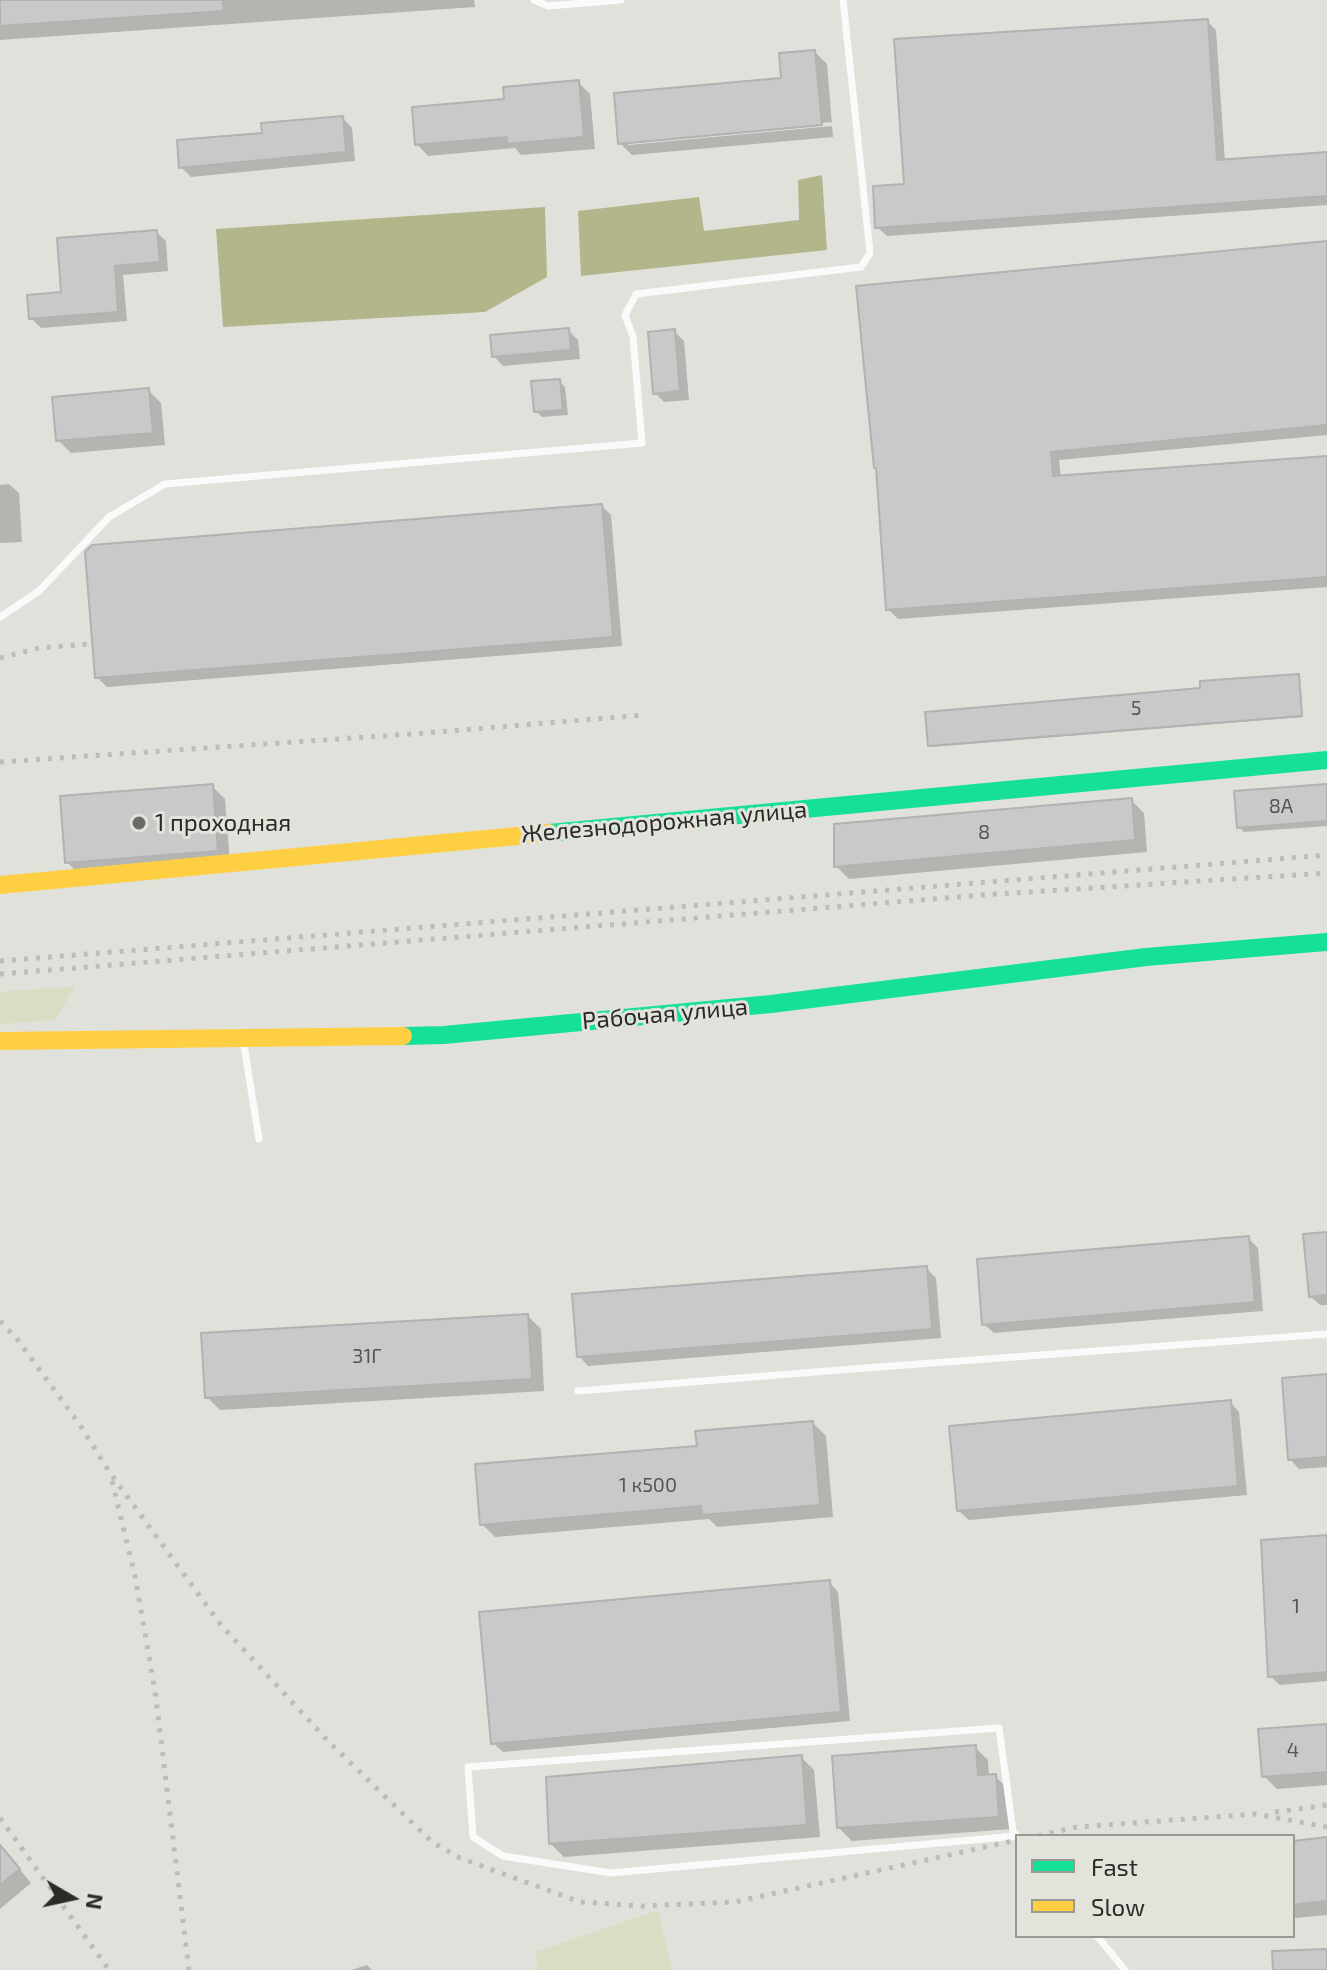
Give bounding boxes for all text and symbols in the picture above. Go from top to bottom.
house number: 5 [1131,696,1141,720]
house number: 8А [1269,794,1293,818]
street label: Железнодорожная улица [520,795,808,849]
place label: 1 проходная [155,809,291,837]
marker: 1 проходная [130,814,148,832]
house number: 8 [978,820,990,844]
street label: Рабочая улица [581,992,749,1036]
house number: 31Г [352,1344,382,1368]
house number: 1 к500 [619,1473,677,1497]
house number: 1 [1292,1594,1300,1618]
house number: 4 [1287,1738,1299,1762]
legend [1015,1834,1295,1938]
text: Fast [1091,1852,1138,1881]
north arrow [32,1858,112,1938]
text: N [82,1892,110,1912]
text: Slow [1091,1892,1145,1921]

